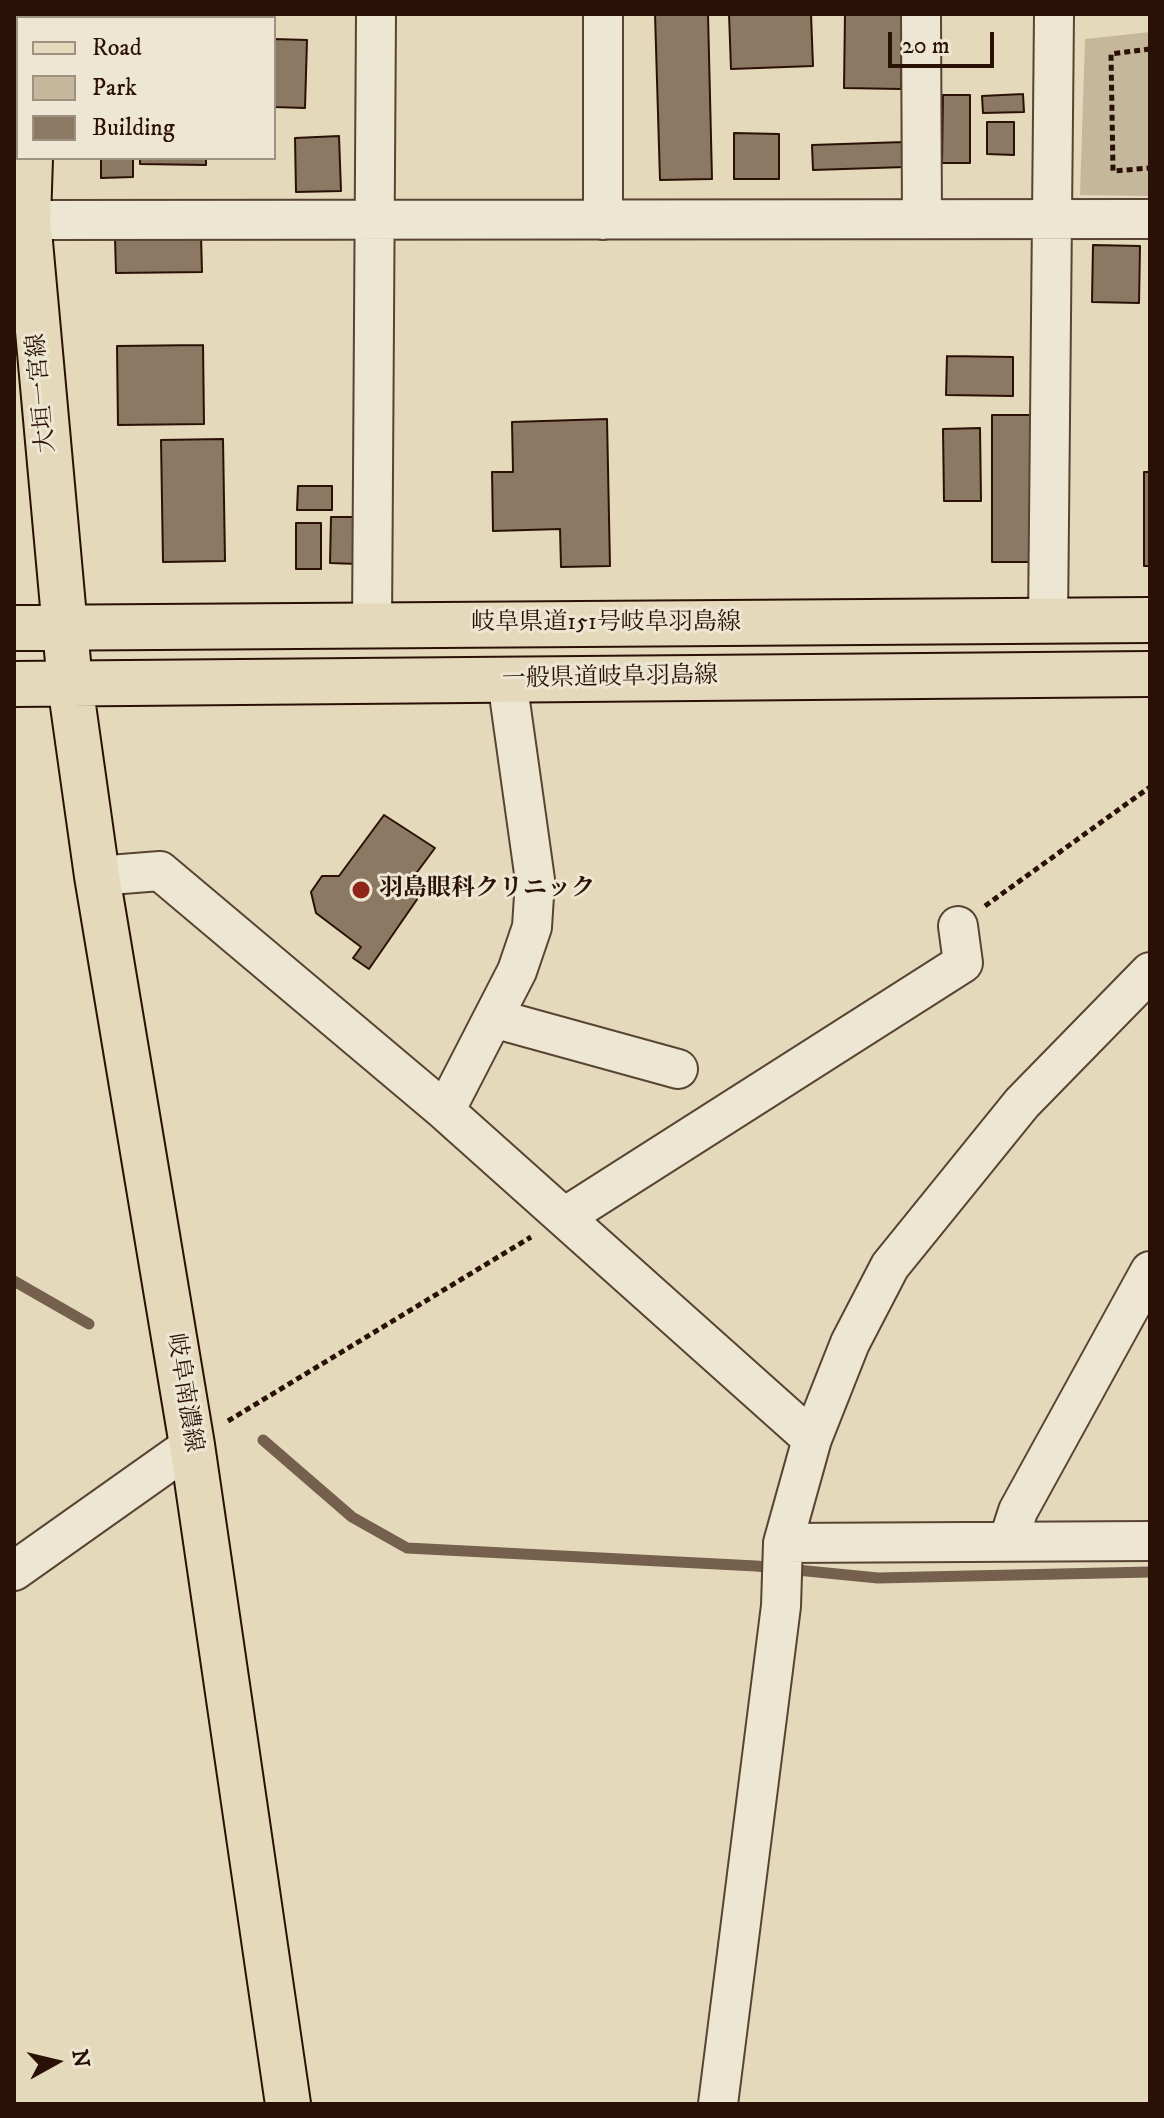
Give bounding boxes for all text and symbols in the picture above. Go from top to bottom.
legend [16,16,276,160]
scale bar [892,16,998,66]
text: 20 m [902,31,950,61]
text: Road [92,33,142,63]
text: Park [92,73,137,103]
text: Building [92,113,175,143]
street label: 大垣一宮線 [23,332,63,454]
street label: 岐阜県道151号岐阜羽島線 [471,610,741,638]
street label: 一般県道岐阜羽島線 [502,663,718,695]
place label: 羽島眼科クリニック [379,876,595,904]
marker: 羽島眼科クリニック [350,879,372,901]
street label: 岐阜南濃線 [159,1331,207,1455]
north arrow [16,2022,96,2102]
text: N [66,2048,95,2069]

